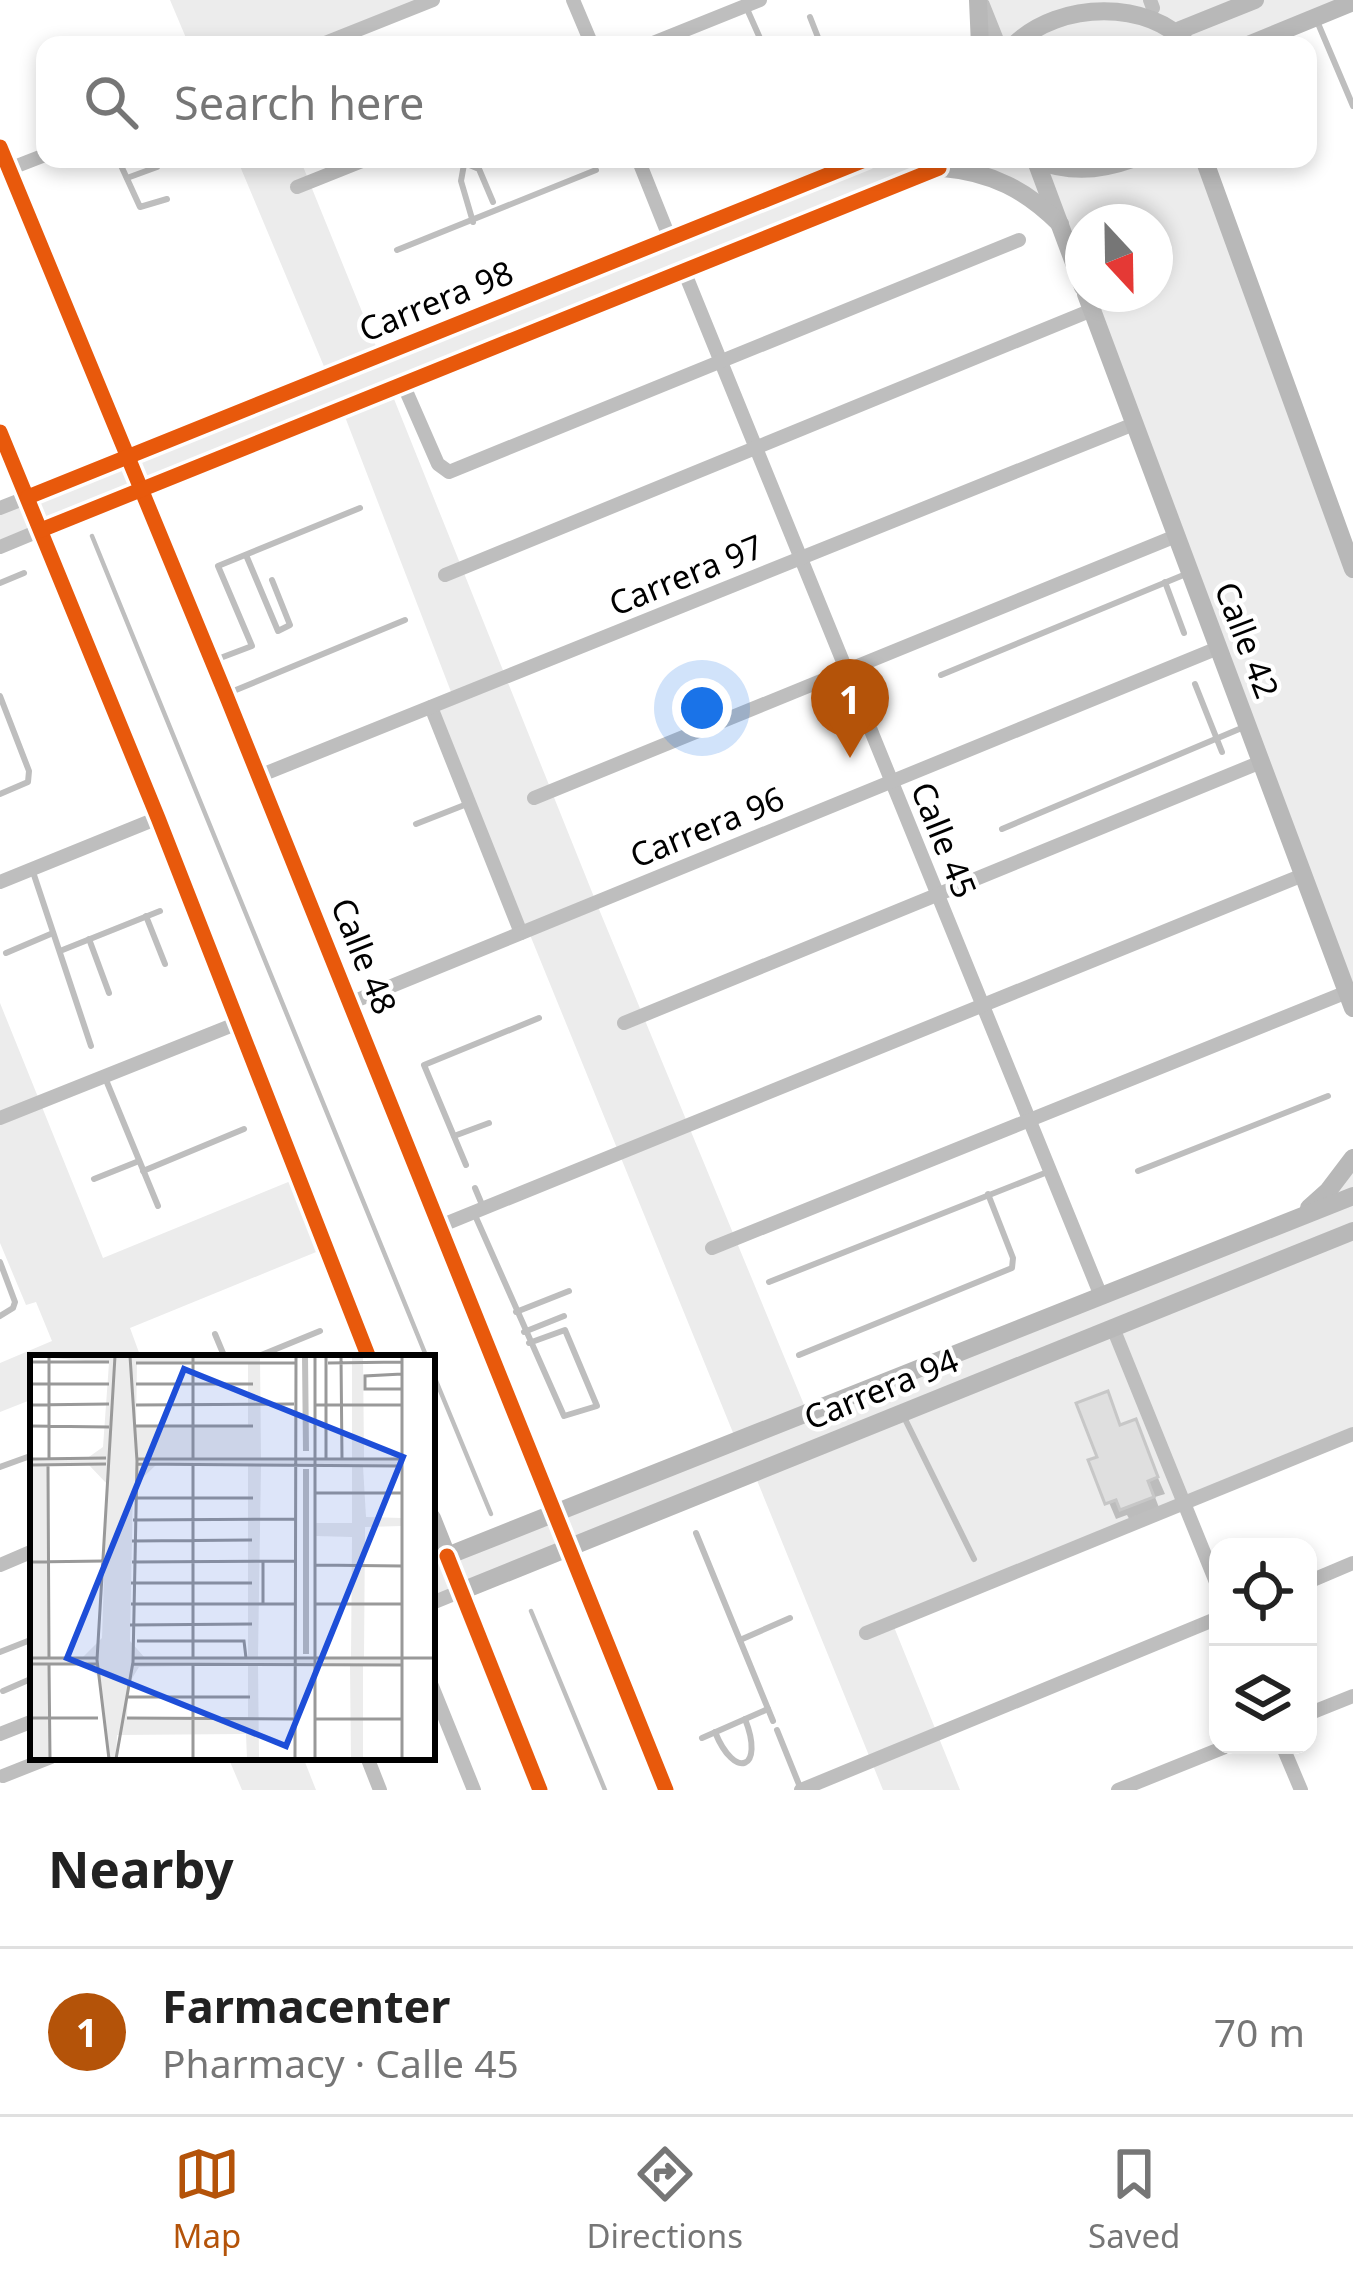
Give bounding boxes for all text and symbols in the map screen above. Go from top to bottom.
search box [36,36,1317,168]
icon: search [78,69,144,135]
text: Search here [174,72,424,133]
north arrow [1065,204,1173,312]
street label: Carrera 98 [352,249,520,352]
street label: Carrera 97 [602,523,770,626]
street label: Calle 42 [1205,575,1290,705]
pin: 1 [811,659,889,758]
your location [672,678,732,738]
street label: Carrera 96 [623,775,791,878]
street label: Calle 45 [901,775,988,904]
street label: Calle 48 [321,891,408,1020]
street label: Carrera 94 [797,1337,965,1440]
inset map [30,1355,435,1760]
map controls [1209,1538,1317,1754]
button: locate [1209,1538,1317,1646]
button: layers [1209,1646,1317,1754]
text: Nearby [48,1833,234,1903]
text: Farmacenter [162,1975,450,2036]
text: 1 [76,2005,98,2058]
text: 70 m [1214,2005,1305,2058]
text: Pharmacy · Calle 45 [162,2036,519,2089]
tab: Map [173,2141,241,2258]
tab: Directions [586,2141,743,2258]
tab: Saved [1088,2141,1180,2258]

